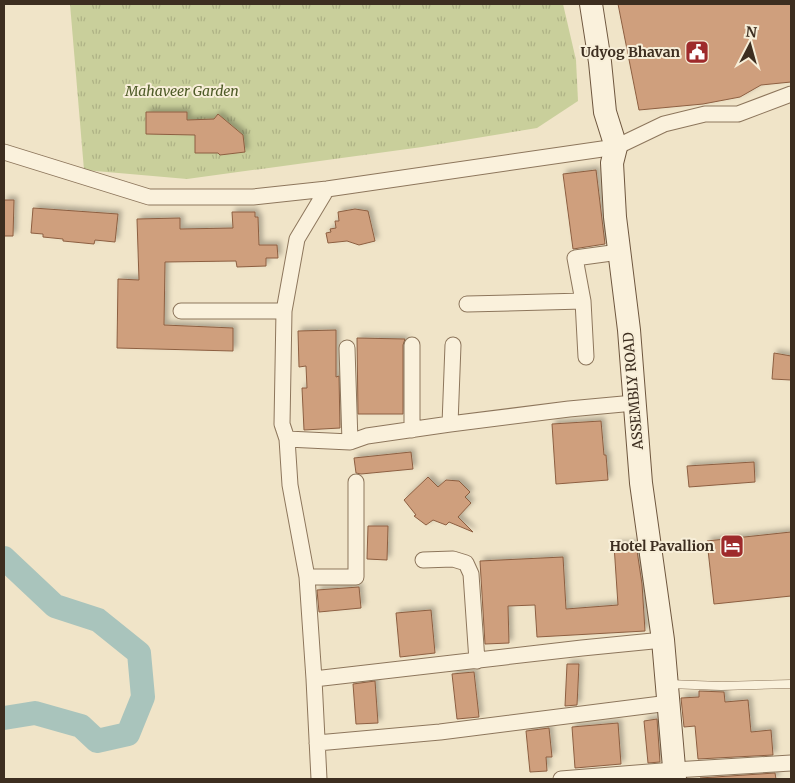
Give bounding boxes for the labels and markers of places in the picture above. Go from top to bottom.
public building icon: Udyog Bhavan [684,39,710,65]
place label: Udyog Bhavan [581,43,680,61]
hotel icon: Hotel Pavallion [719,533,745,559]
place label: Hotel Pavallion [609,537,714,555]

